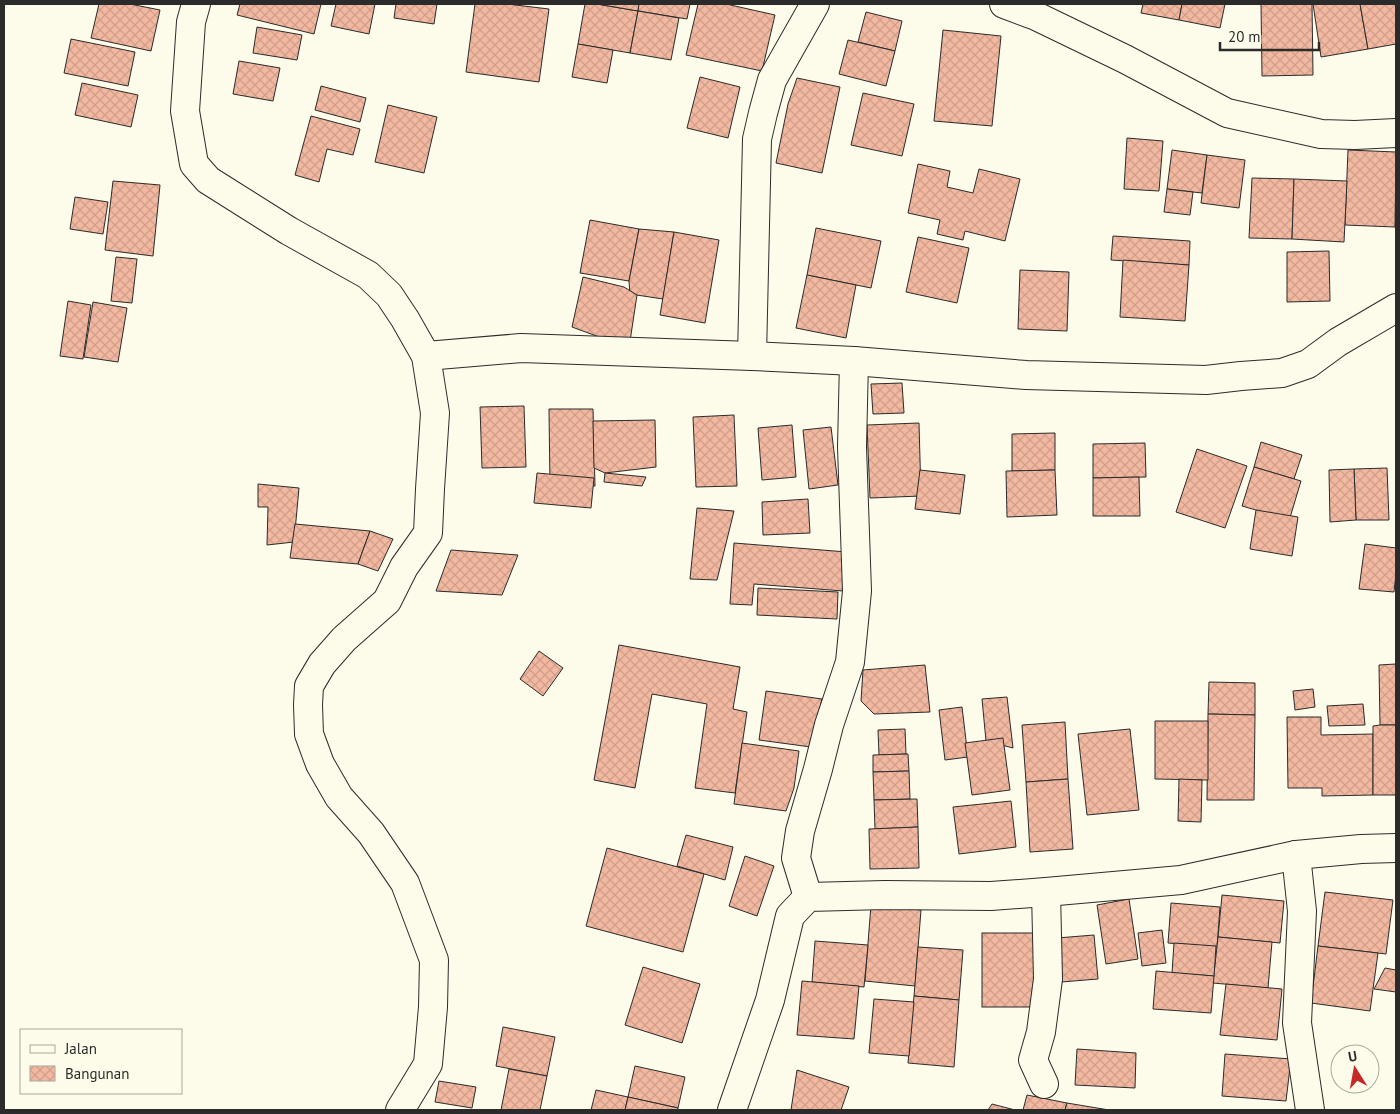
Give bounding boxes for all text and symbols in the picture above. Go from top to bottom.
scale bar [1220,20,1319,52]
text: 20 m [1228,27,1261,46]
legend [20,1029,182,1094]
text: Jalan [64,1039,97,1058]
north arrow [1330,1044,1380,1094]
text: U [1346,1047,1359,1066]
text: Bangunan [65,1064,129,1083]

